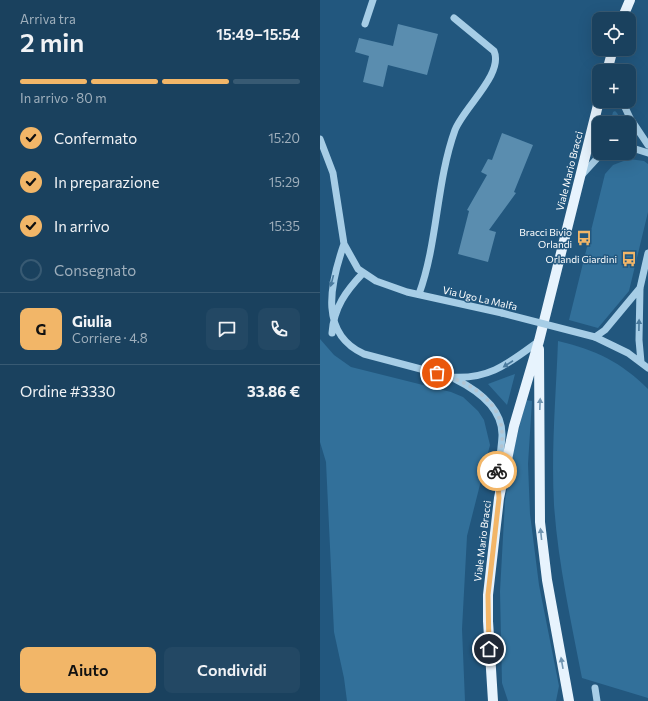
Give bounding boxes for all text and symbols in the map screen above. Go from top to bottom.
text: Arriva tra [20,11,76,27]
map controls [592,12,636,160]
button: locate [592,12,636,56]
text: 15:49–15:54 [216,25,300,43]
text: 2 min [20,26,84,57]
button: + [592,64,636,108]
text: In arrivo · 80 m [20,90,107,106]
button: − [592,116,636,160]
icon: check [20,127,42,149]
text: Confermato [54,129,137,147]
text: 15:20 [268,130,300,146]
street label: Viale Mario Bracci [553,130,585,212]
icon: check [20,171,42,193]
text: In preparazione [54,173,159,191]
text: 15:29 [269,174,300,190]
icon: check [20,215,42,237]
text: In arrivo [54,217,110,235]
text: 15:35 [269,218,300,234]
place label: Bracci Bivio Orlandi [519,226,572,250]
bus stop icon: Bracci Bivio Orlandi [575,229,593,247]
bus stop icon: Orlandi Giardini [620,250,638,268]
place label: Orlandi Giardini [545,253,617,265]
text: Consegnato [54,261,136,279]
one-way arrow [329,275,335,287]
street label: Via Ugo La Malfa [441,284,519,312]
button: chat [206,308,248,350]
button: phone [258,308,300,350]
text: Giulia [72,312,112,330]
one-way arrow [636,318,642,331]
text: G [36,320,46,338]
text: Corriere · 4.8 [72,330,148,346]
pin [420,356,454,390]
one-way arrow [502,360,513,367]
icon: bag [426,362,448,384]
text: Ordine #3330 [20,382,116,400]
text: 33.86 € [247,382,300,400]
one-way arrow [536,398,543,410]
courier [477,451,517,491]
icon: bike [486,460,508,482]
street label: Viale Mario Bracci [471,500,493,582]
one-way arrow [538,528,545,540]
pin [472,632,506,666]
icon: home [478,638,500,660]
button: Aiuto [20,647,156,693]
button: Condividi [164,647,300,693]
one-way arrow [559,657,565,669]

